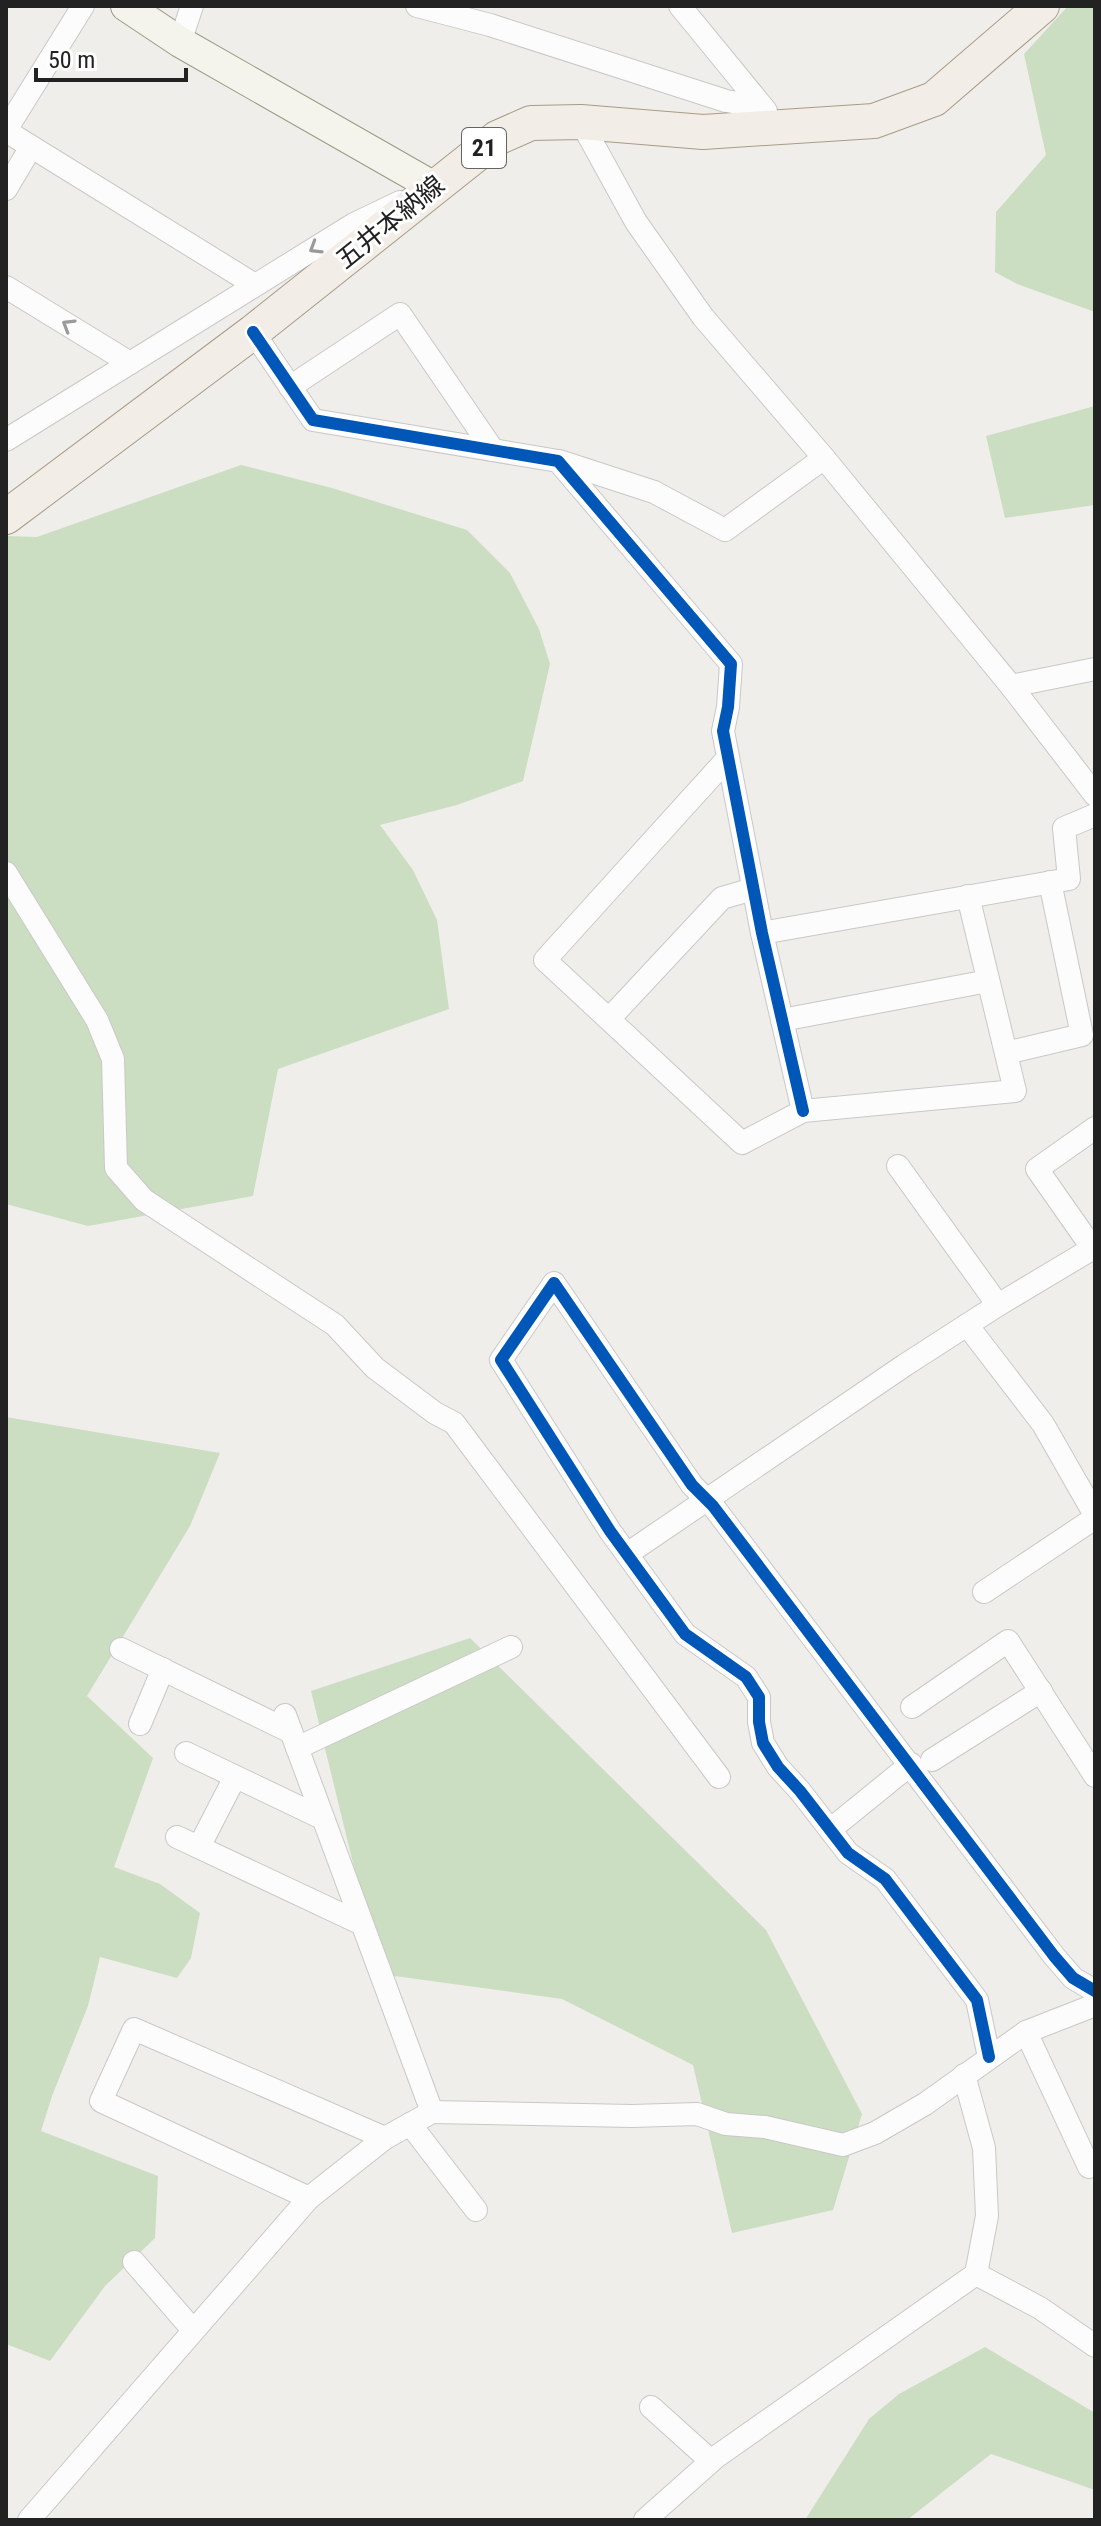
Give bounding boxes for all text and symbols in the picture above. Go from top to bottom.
scale bar [36,32,186,82]
text: 50 m [48,46,95,74]
road number: 21 [462,128,506,168]
street label: 五井本納線 [330,169,450,275]
one-way arrow [309,238,324,254]
one-way arrow [62,319,77,334]

